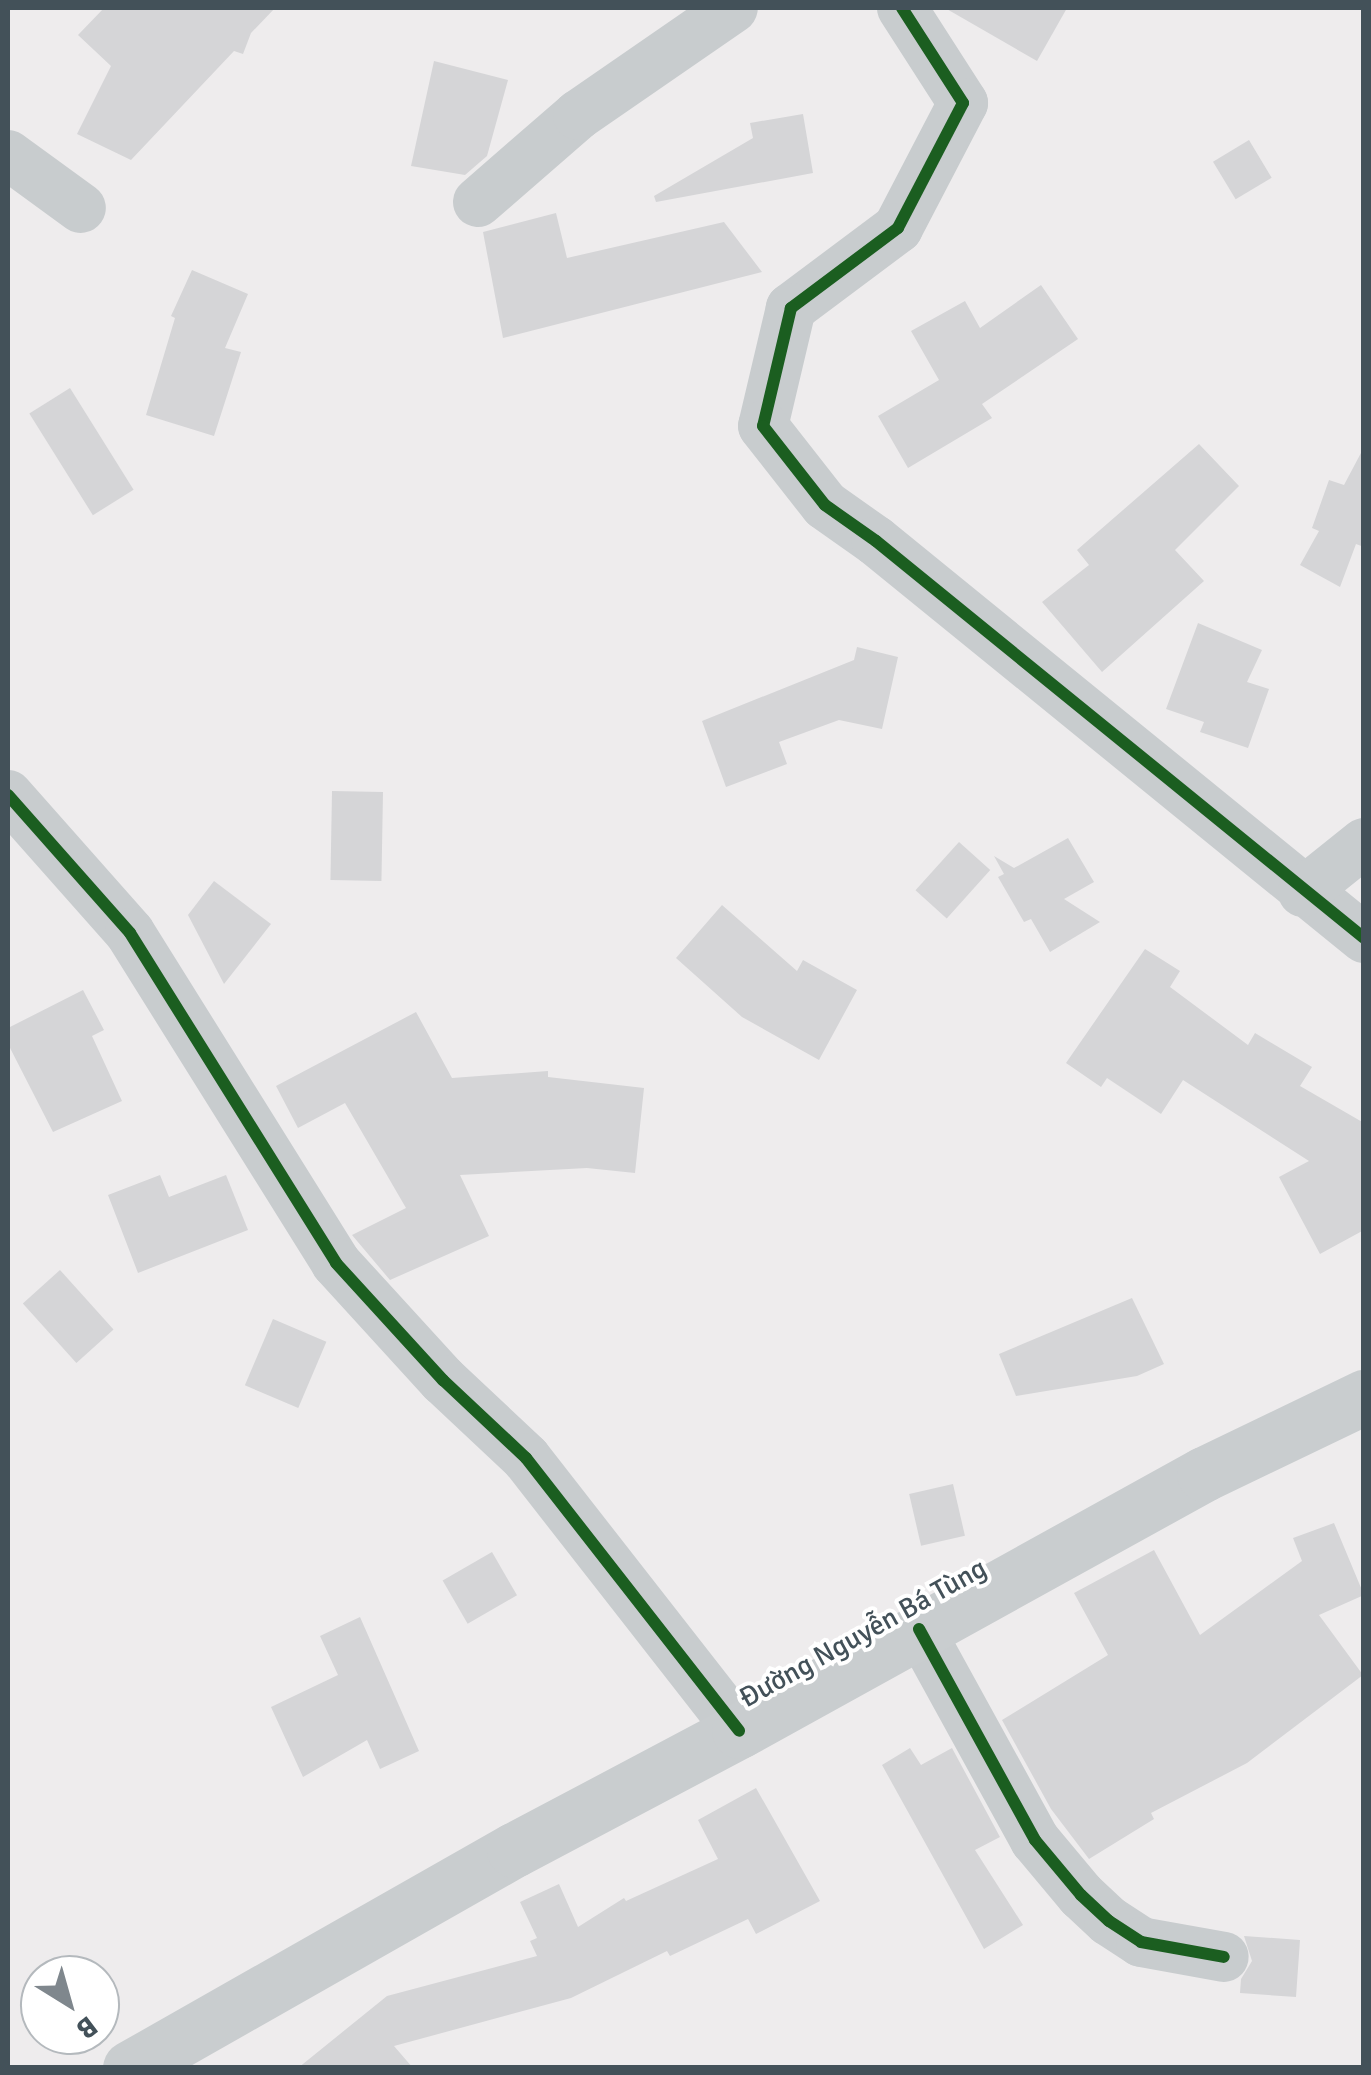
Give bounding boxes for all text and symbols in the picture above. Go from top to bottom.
street label: Đường Nguyễn Bá Tùng [734,1551,992,1715]
north arrow [20,1955,120,2055]
text: B [70,2009,104,2046]

